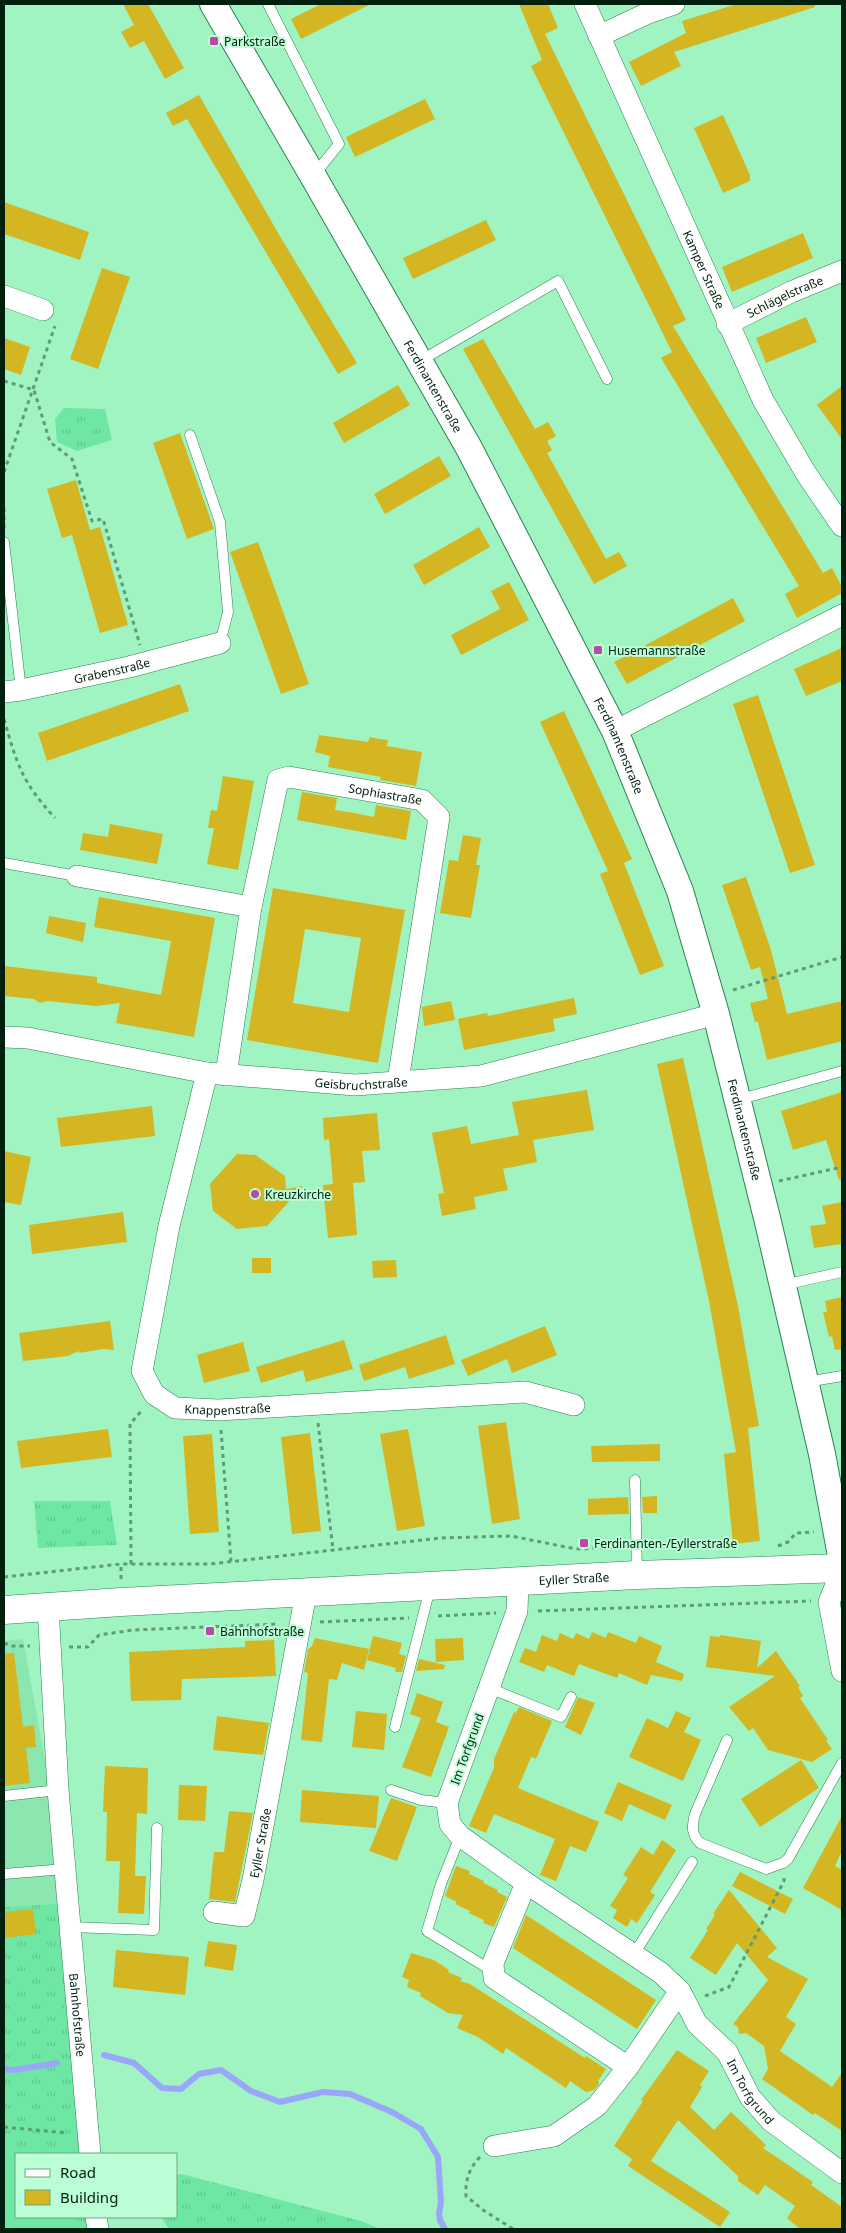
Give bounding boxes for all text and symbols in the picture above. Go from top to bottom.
place label: Parkstraße [224,33,285,50]
marker: Parkstraße [208,35,220,47]
street label: Kamper Straße [679,227,729,312]
street label: Schlägelstraße [743,271,826,321]
street label: Ferdinantenstraße [400,337,467,436]
place label: Husemannstraße [608,642,706,659]
marker: Husemannstraße [592,644,604,656]
street label: Grabenstraße [72,653,152,687]
street label: Ferdinantenstraße [590,694,648,797]
street label: Sophiastraße [347,779,424,808]
street label: Geisbruchstraße [314,1073,408,1094]
street label: Ferdinantenstraße [724,1077,766,1182]
place label: Kreuzkirche [265,1186,331,1203]
marker: Kreuzkirche [249,1188,261,1200]
street label: Knappenstraße [184,1398,272,1419]
place label: Ferdinanten-/Eyllerstraße [594,1535,737,1552]
marker: Ferdinanten-/Eyllerstraße [578,1537,590,1549]
street label: Eyller Straße [538,1568,610,1589]
place label: Bahnhofstraße [220,1623,304,1640]
marker: Bahnhofstraße [204,1625,216,1637]
street label: Im Torfgrund [446,1711,488,1787]
street label: Eyller Straße [245,1806,275,1879]
street label: Bahnhofstraße [66,1972,90,2058]
street label: Im Torfgrund [723,2056,778,2128]
legend [15,2153,178,2218]
text: Road [60,2162,96,2182]
text: Building [60,2187,118,2207]

